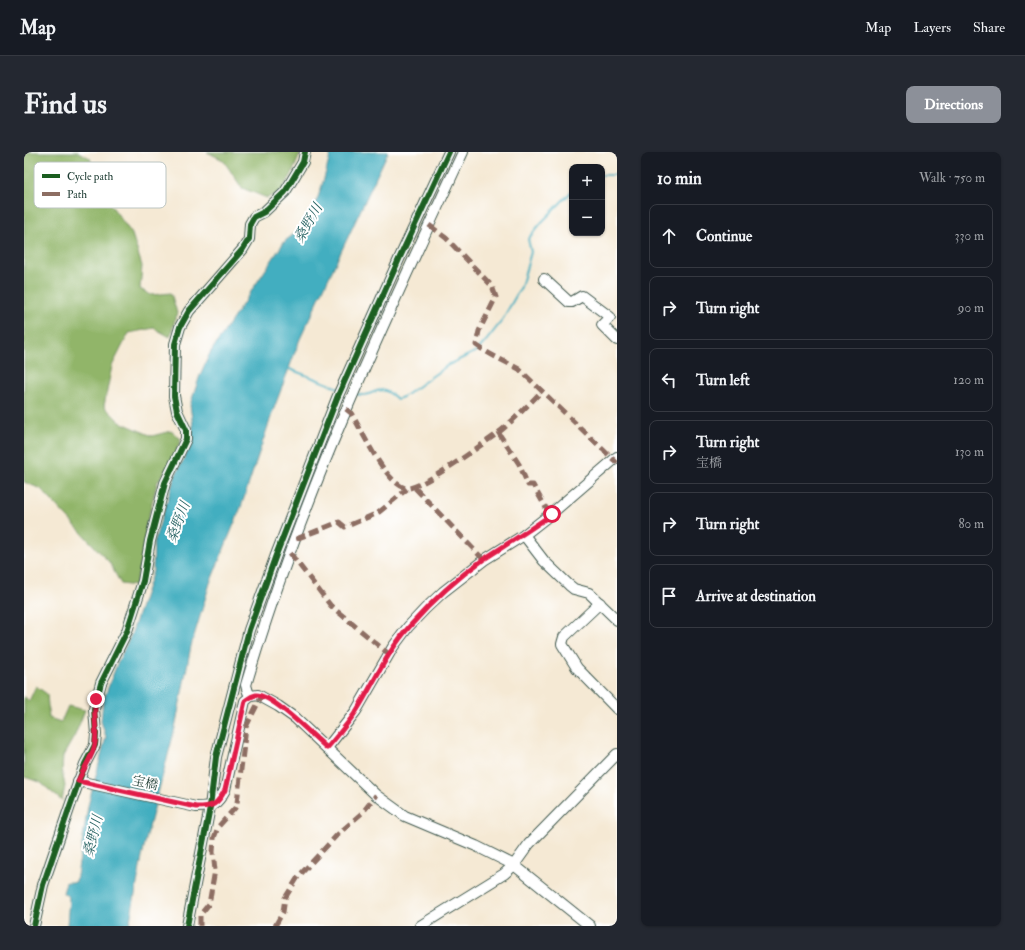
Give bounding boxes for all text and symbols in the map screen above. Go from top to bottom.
text: Map [20,16,56,40]
text: Map [865,19,891,36]
text: Layers [913,19,951,36]
text: Share [973,19,1005,36]
button: Directions [906,86,1001,123]
text: Find us [24,87,107,122]
legend [34,162,166,208]
map controls [569,164,605,236]
button: + [569,164,605,200]
text: 10 min [657,168,702,189]
text: Cycle path [67,170,113,184]
text: Walk · 750 m [919,170,985,186]
text: Path [67,188,87,201]
water label: 桑野川 [290,199,327,245]
button: − [569,200,605,236]
icon: ahead [658,225,680,247]
text: Continue [696,227,752,246]
text: 330 m [955,228,984,244]
icon: right [658,297,680,319]
text: Turn right [696,299,759,318]
text: 90 m [958,300,984,316]
icon: left [658,369,680,391]
text: Turn left [696,371,750,390]
text: 120 m [953,372,984,388]
text: Turn right [696,433,759,452]
icon: right [658,441,680,463]
text: 130 m [955,444,984,460]
text: 宝橋 [696,455,722,471]
water label: 桑野川 [163,497,194,545]
route start [543,505,561,523]
icon: right [658,513,680,535]
text: Turn right [696,515,759,534]
text: 80 m [958,516,984,532]
icon: arrive [658,585,680,607]
text: Arrive at destination [696,587,816,606]
route end [87,690,105,708]
street label: 宝橋 [131,772,159,794]
water label: 桑野川 [80,812,107,858]

